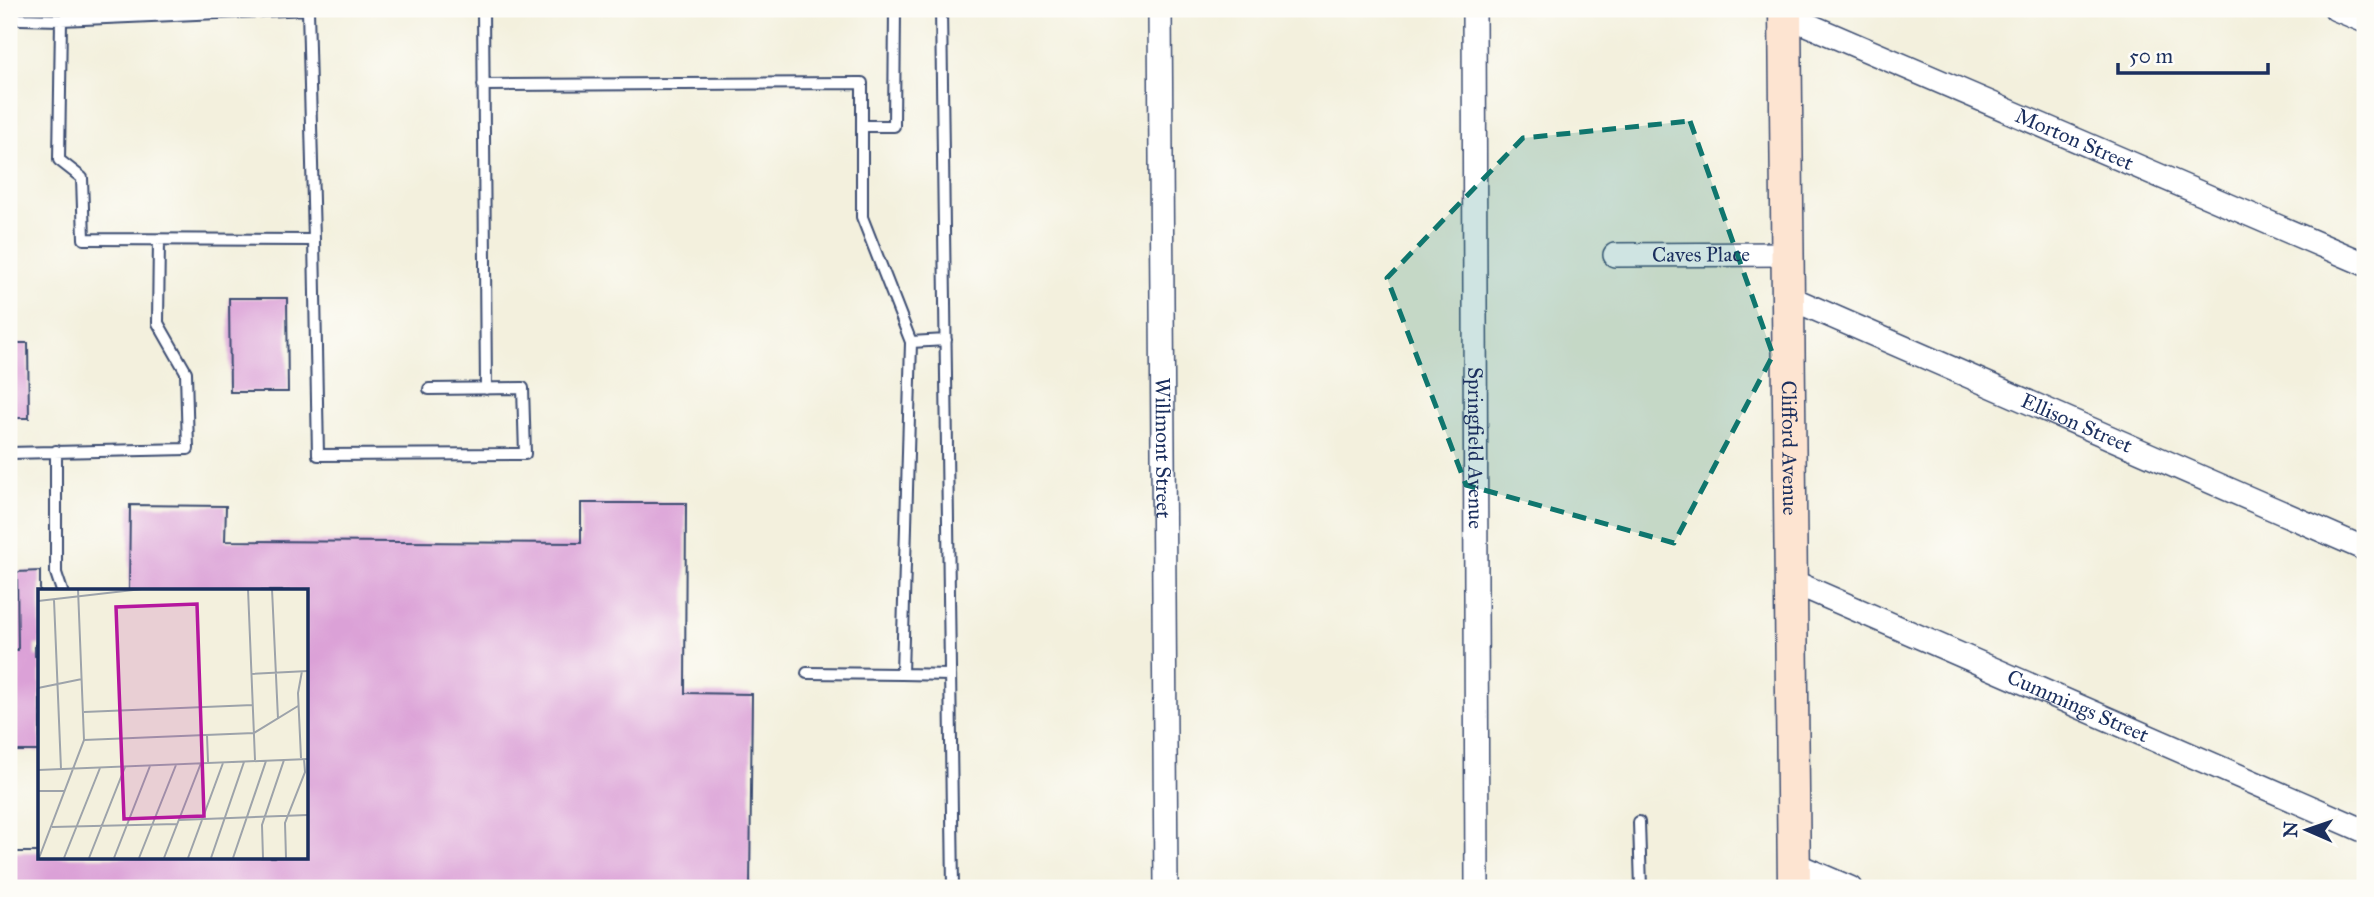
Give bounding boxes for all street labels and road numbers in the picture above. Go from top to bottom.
street label: Morton Street [2011,102,2138,176]
street label: Caves Place [1652,241,1750,268]
street label: Springfield Avenue [1462,367,1489,529]
street label: Willmont Street [1150,377,1176,519]
street label: Clifford Avenue [1776,380,1803,516]
street label: Ellison Street [2017,387,2137,459]
street label: Cummings Street [2003,664,2153,749]

